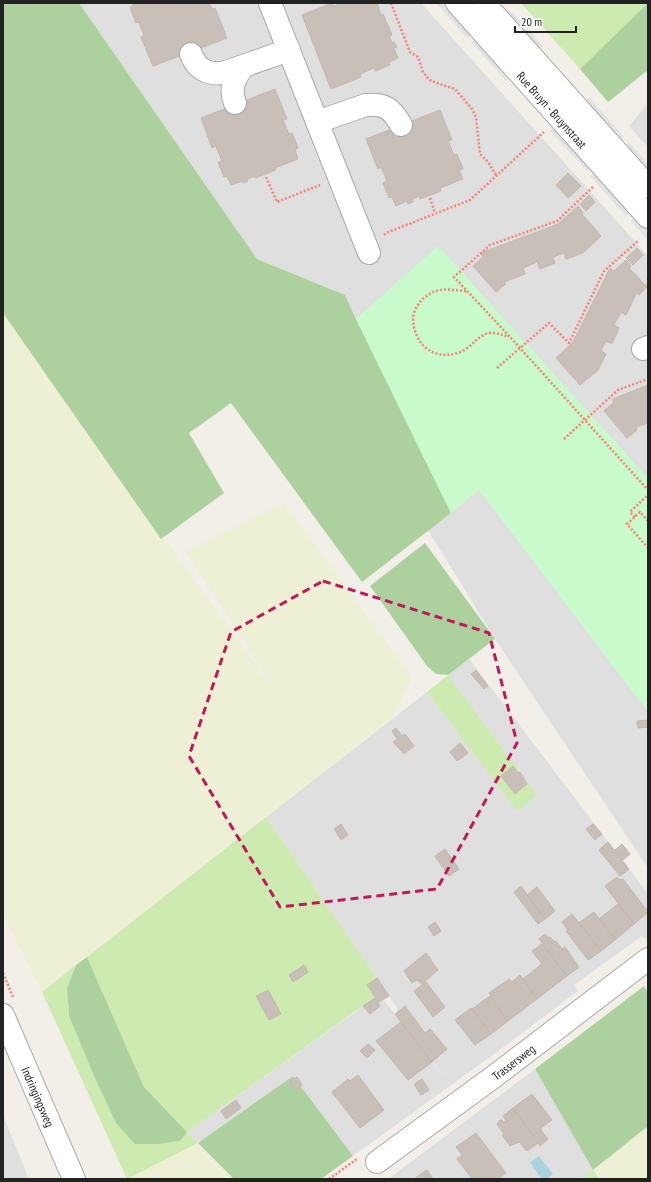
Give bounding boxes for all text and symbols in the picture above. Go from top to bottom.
scale bar [515,8,576,34]
text: 20 m [521,14,542,29]
street label: Rue Bruyn - Bruynstraat [514,68,591,152]
street label: Trassersweg [489,1041,538,1083]
street label: Indringingsweg [19,1064,58,1129]

